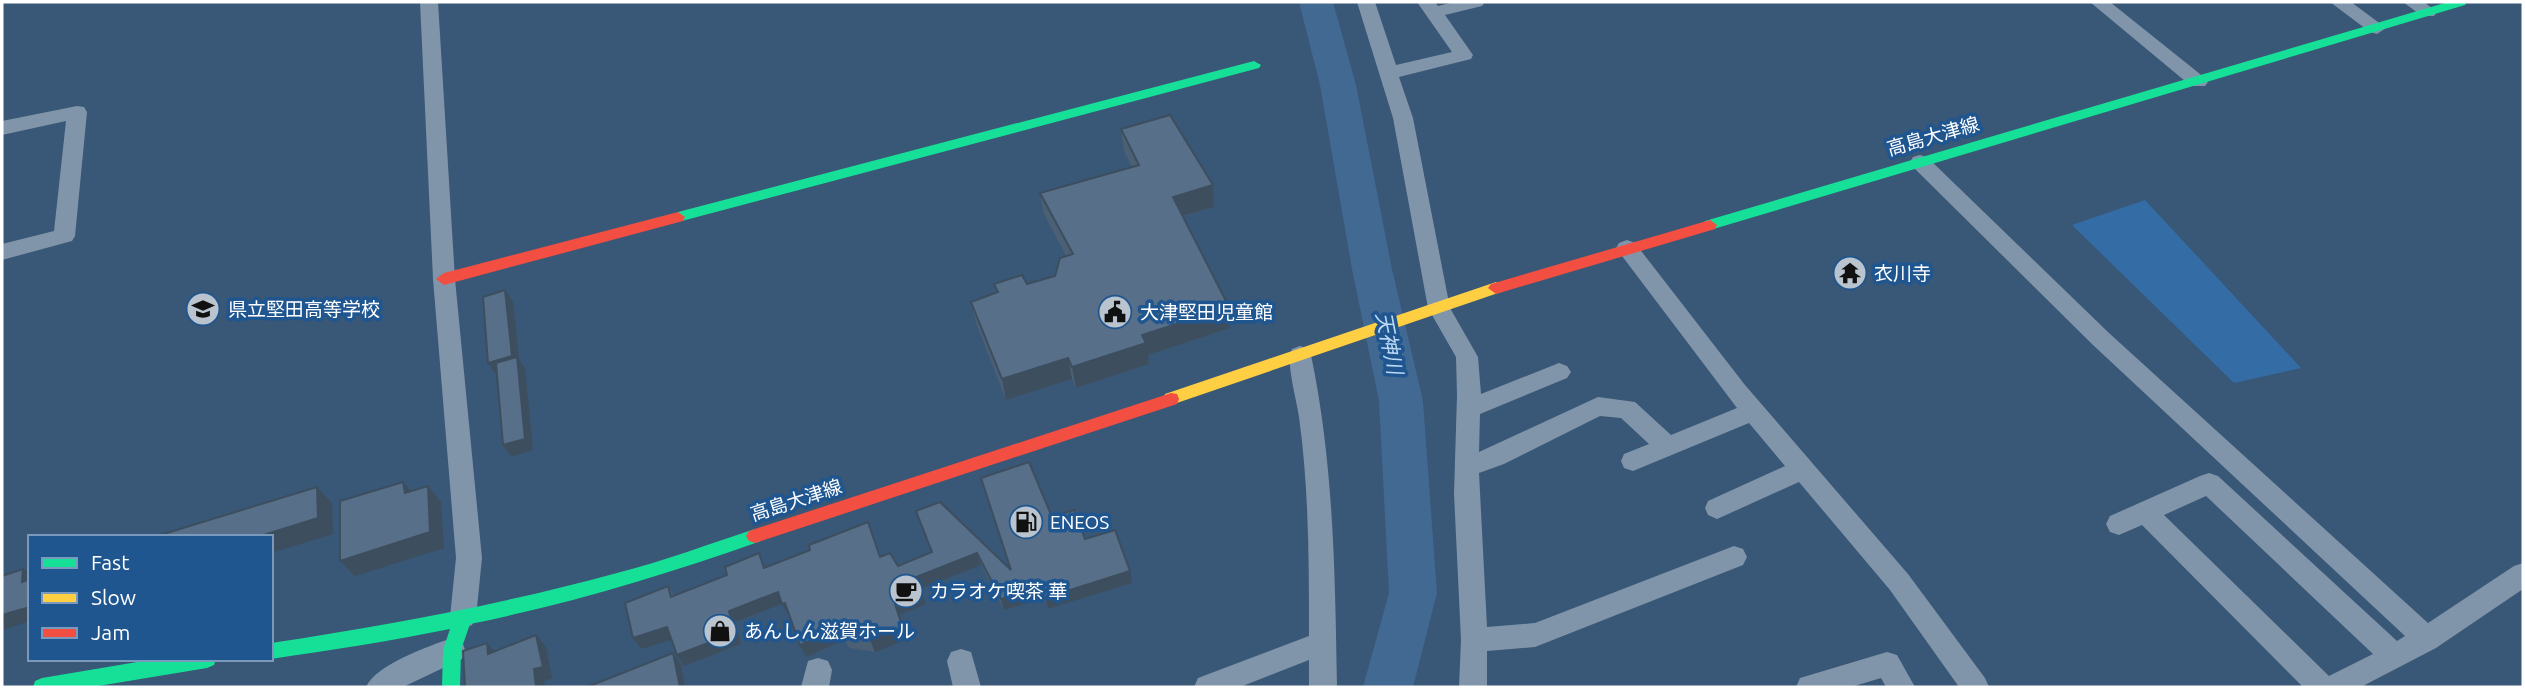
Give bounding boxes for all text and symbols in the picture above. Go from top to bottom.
street label: 高島大津線 [1884,112,1982,160]
temple icon: 衣川寺 [1831,254,1869,292]
place label: 衣川寺 [1874,262,1931,284]
school or university icon: 県立堅田高等学校 [184,290,222,328]
public building icon: 大津堅田児童館 [1096,293,1134,331]
place label: 県立堅田高等学校 [228,298,380,320]
place label: 大津堅田児童館 [1140,301,1273,323]
water label: 天神川 [1372,310,1408,378]
street label: 高島大津線 [747,475,845,525]
fuel station icon: ENEOS [1007,503,1045,541]
place label: ENEOS [1050,511,1109,533]
legend [28,535,273,661]
text: Fast [91,550,129,574]
cafe icon: カラオケ喫茶 華 [887,572,925,610]
place label: カラオケ喫茶 華 [930,580,1067,602]
text: Slow [91,585,136,609]
shop icon: あんしん滋賀ホール [701,612,739,650]
text: Jam [91,620,130,644]
place label: あんしん滋賀ホール [744,620,915,642]

